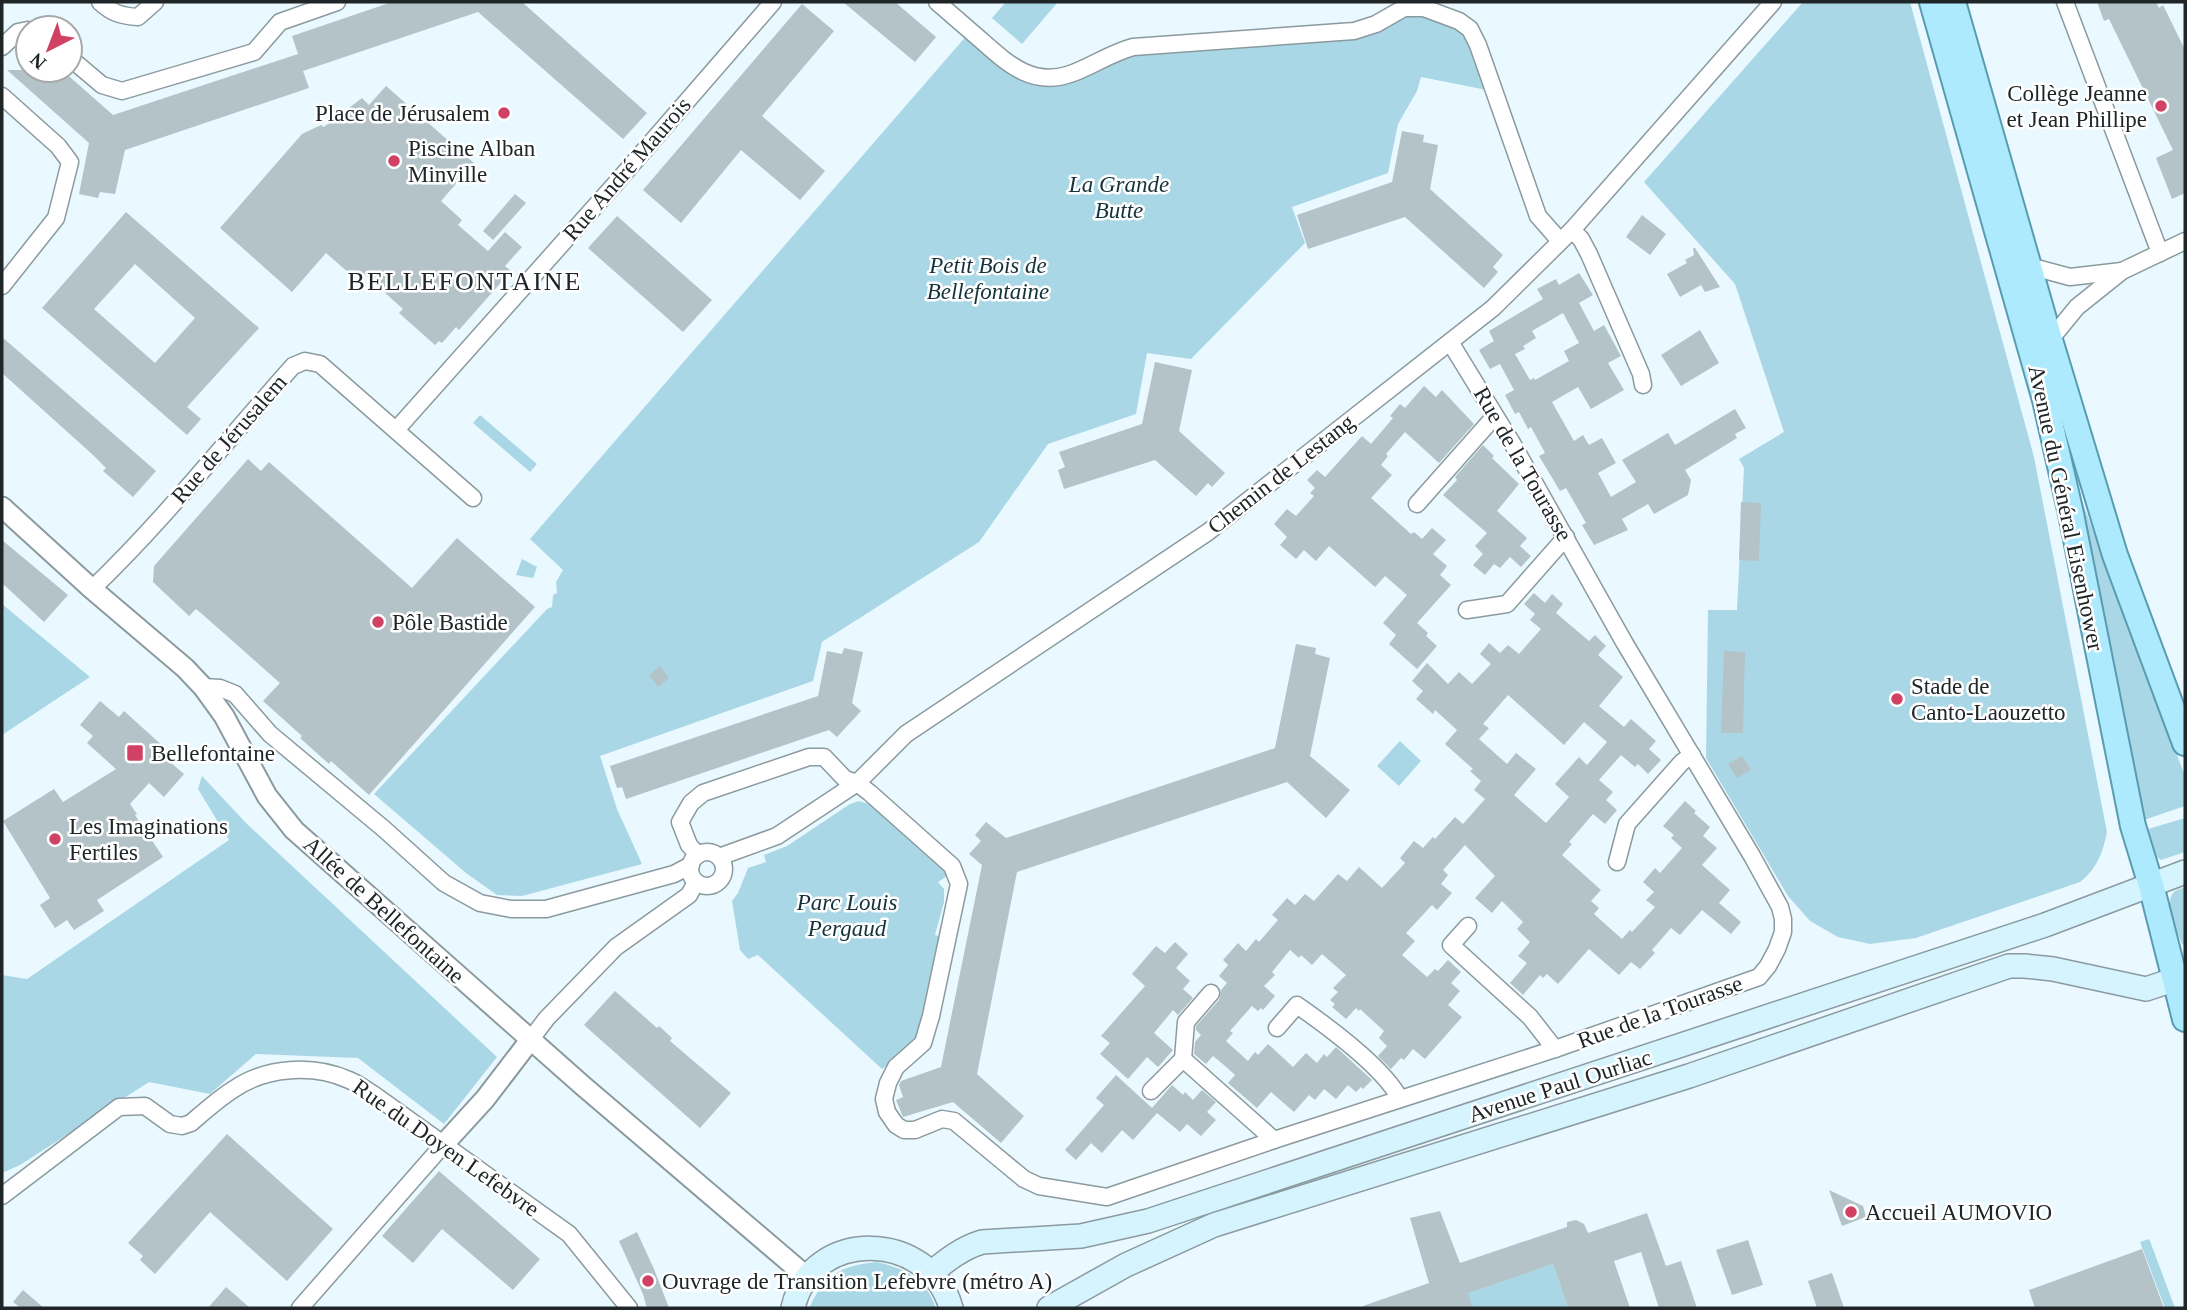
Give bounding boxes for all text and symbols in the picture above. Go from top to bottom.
north arrow [14,14,84,84]
text: N [26,49,50,74]
place label: Collège Jeanne et Jean Phillipe [2006,81,2147,132]
street label: Rue André Maurois [558,92,696,246]
marker: Collège Jeanne et Jean Phillipe [2153,98,2169,114]
place label: Place de Jérusalem [315,101,490,126]
marker: Place de Jérusalem [496,105,512,121]
place label: Piscine Alban Minville [408,136,536,187]
marker: Piscine Alban Minville [386,153,402,169]
park label: La Grande Butte [1068,172,1169,223]
park label: Petit Bois de Bellefontaine [927,253,1049,304]
district label: BELLEFONTAINE [348,267,582,296]
street label: Avenue du Général Eisenhower [2023,363,2109,653]
street label: Rue de Jérusalem [166,370,292,508]
street label: Rue de la Tourasse [1469,383,1577,545]
street label: Chemin de Lestang [1203,409,1360,539]
place label: Pôle Bastide [392,610,508,635]
marker: Pôle Bastide [370,614,386,630]
place label: Stade de Canto-Laouzetto [1911,674,2066,725]
marker: Stade de Canto-Laouzetto [1889,691,1905,707]
place label: Bellefontaine [151,741,275,766]
marker: Bellefontaine [125,743,145,763]
place label: Les Imaginations Fertiles [69,814,228,865]
marker: Les Imaginations Fertiles [47,831,63,847]
street label: Allée de Bellefontaine [299,831,469,989]
park label: Parc Louis Pergaud [796,890,897,941]
street label: Rue de la Tourasse [1574,971,1746,1053]
street label: Avenue Paul Ourliac [1465,1045,1655,1127]
street label: Rue du Doyen Lefebvre [348,1074,544,1222]
place label: Accueil AUMOVIO [1865,1200,2052,1225]
marker: Accueil AUMOVIO [1843,1204,1859,1220]
place label: Ouvrage de Transition Lefebvre (métro A) [662,1269,1052,1294]
marker: Ouvrage de Transition Lefebvre (métro A) [640,1273,656,1289]

